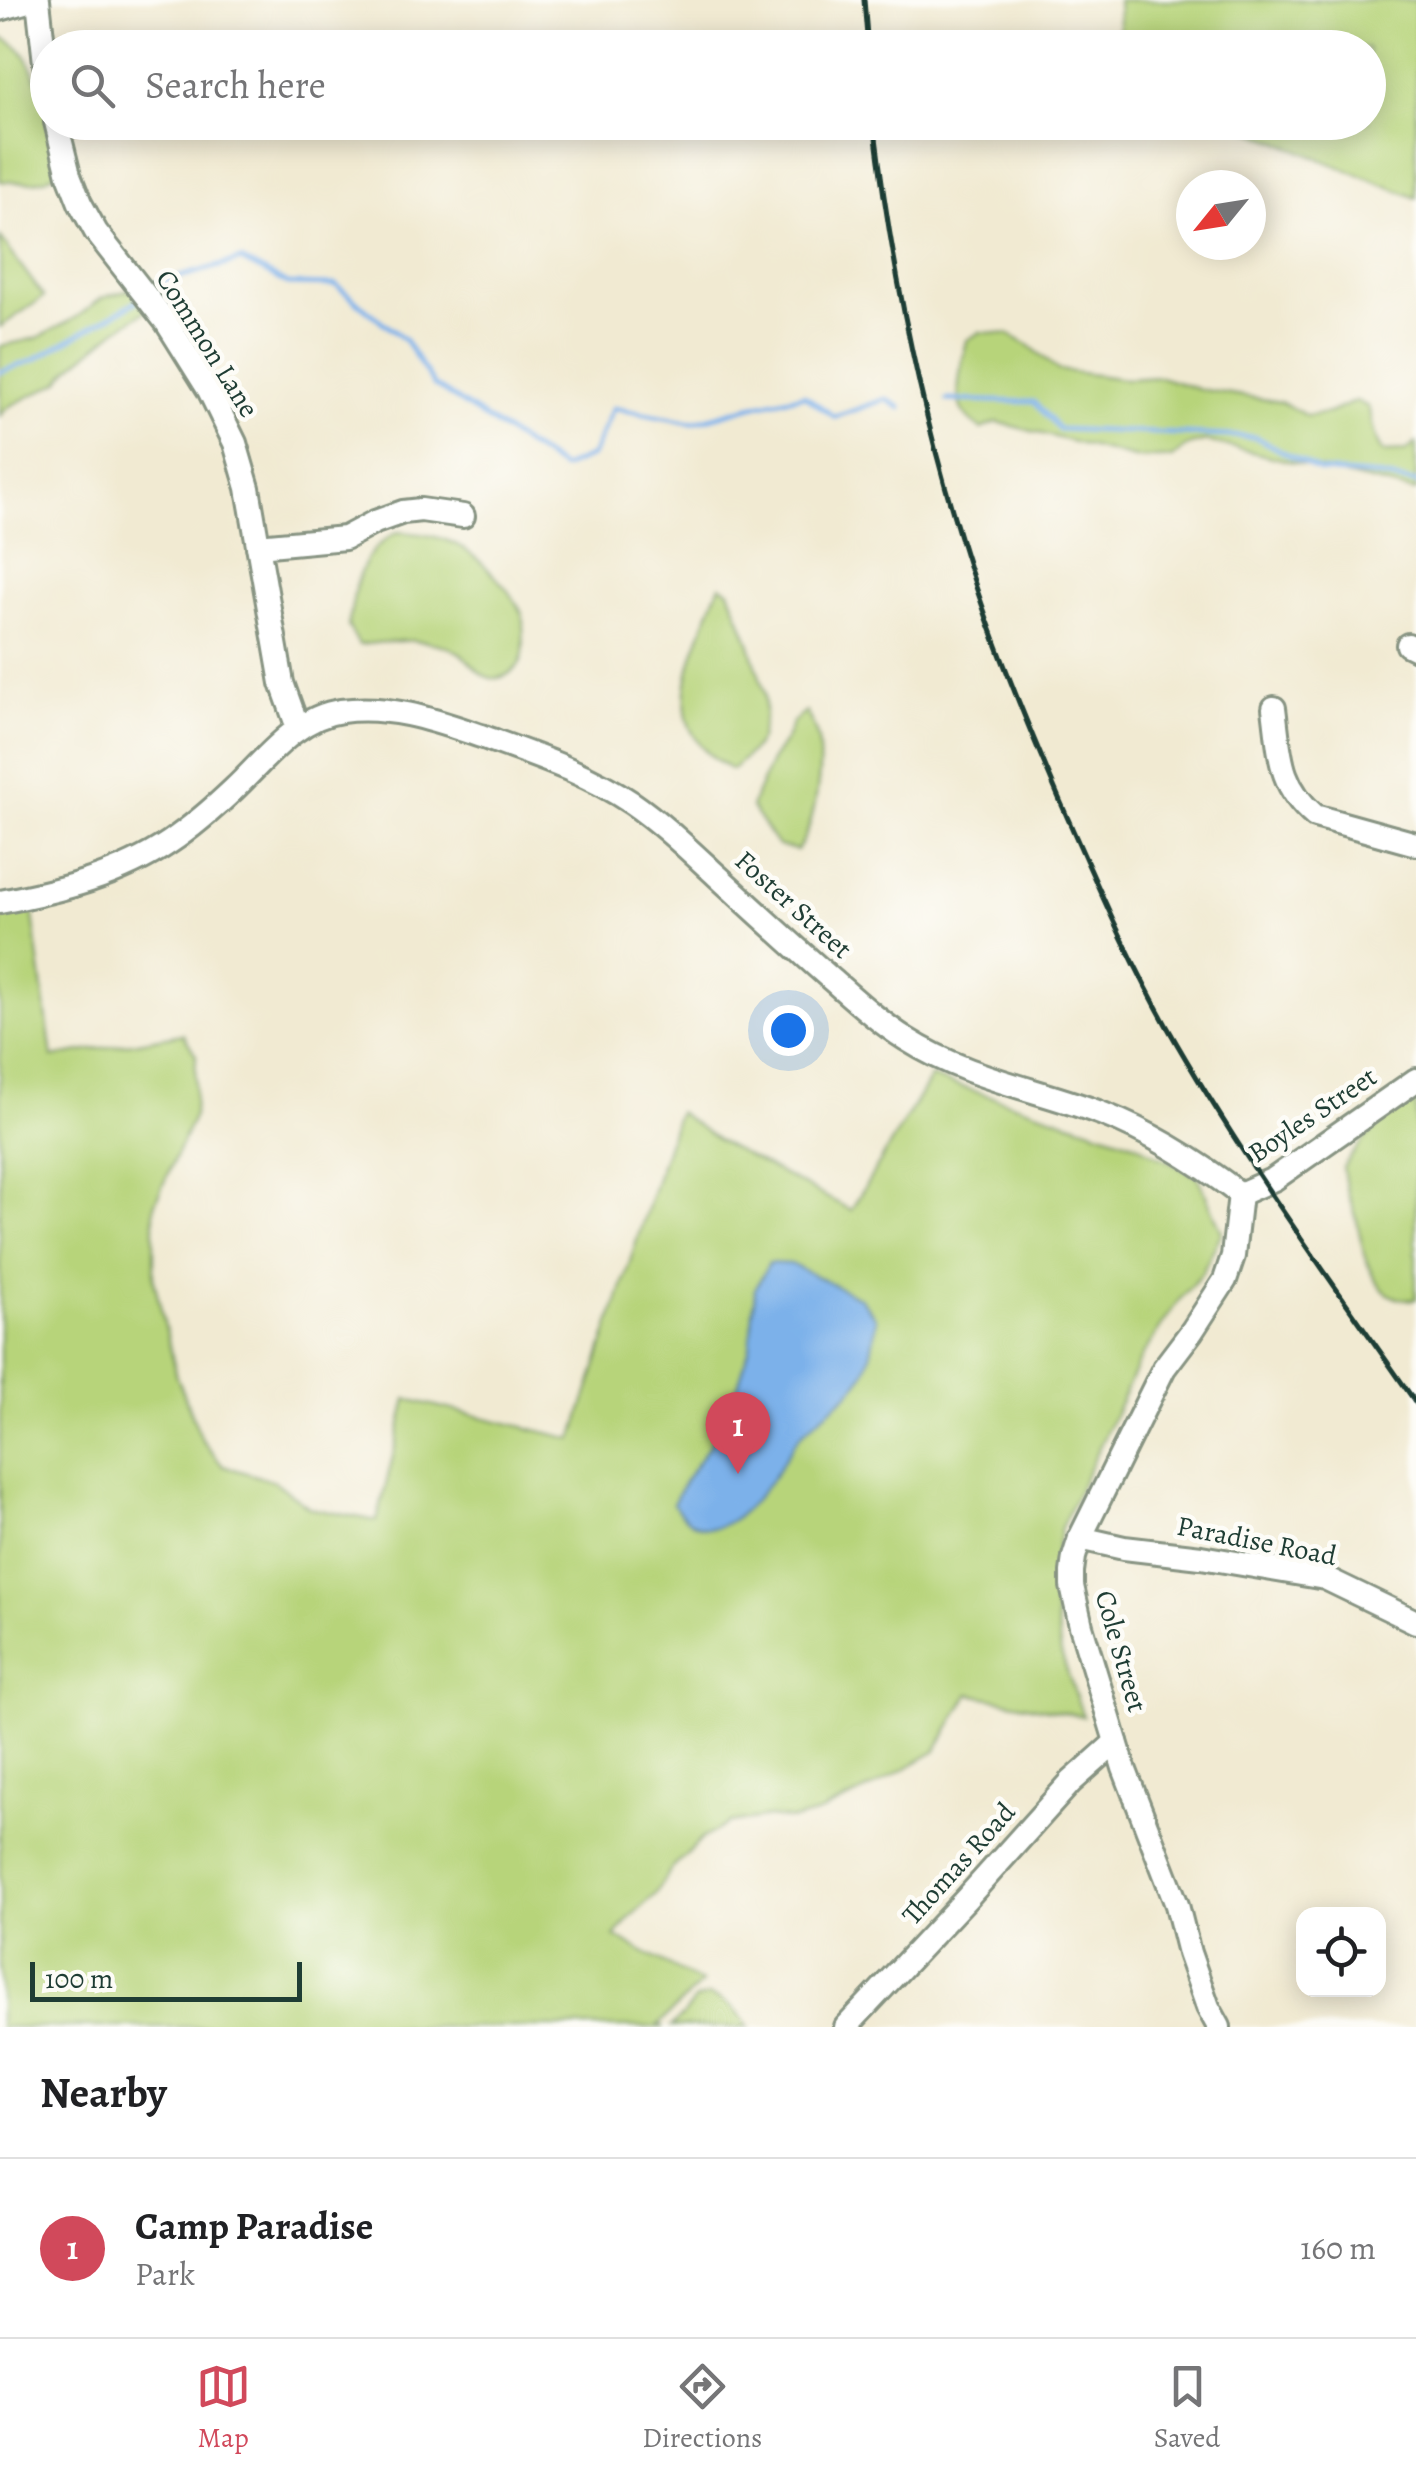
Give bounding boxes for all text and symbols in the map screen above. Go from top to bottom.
search box [30,30,1386,140]
icon: search [65,58,120,113]
text: Search here [145,59,326,111]
north arrow [1176,170,1266,260]
street label: Common Lane [147,262,268,425]
street label: Foster Street [727,842,860,967]
your location [763,1005,814,1056]
street label: Boyles Street [1241,1058,1384,1172]
pin: 1 [706,1392,770,1474]
street label: Paradise Road [1174,1507,1341,1575]
street label: Cole Street [1086,1586,1156,1716]
street label: Thomas Road [893,1793,1025,1933]
map controls [1296,1907,1386,1997]
button: locate [1296,1907,1386,1997]
scale bar [30,1957,302,2002]
text: 100 m [45,1960,113,1998]
text: Nearby [40,2064,167,2121]
text: Camp Paradise [135,2200,373,2252]
text: 1 [67,2226,78,2270]
text: 160 m [1300,2226,1376,2270]
text: Park [135,2252,195,2296]
tab: Map [196,2359,251,2457]
tab: Directions [642,2359,762,2457]
tab: Saved [1154,2359,1220,2457]

